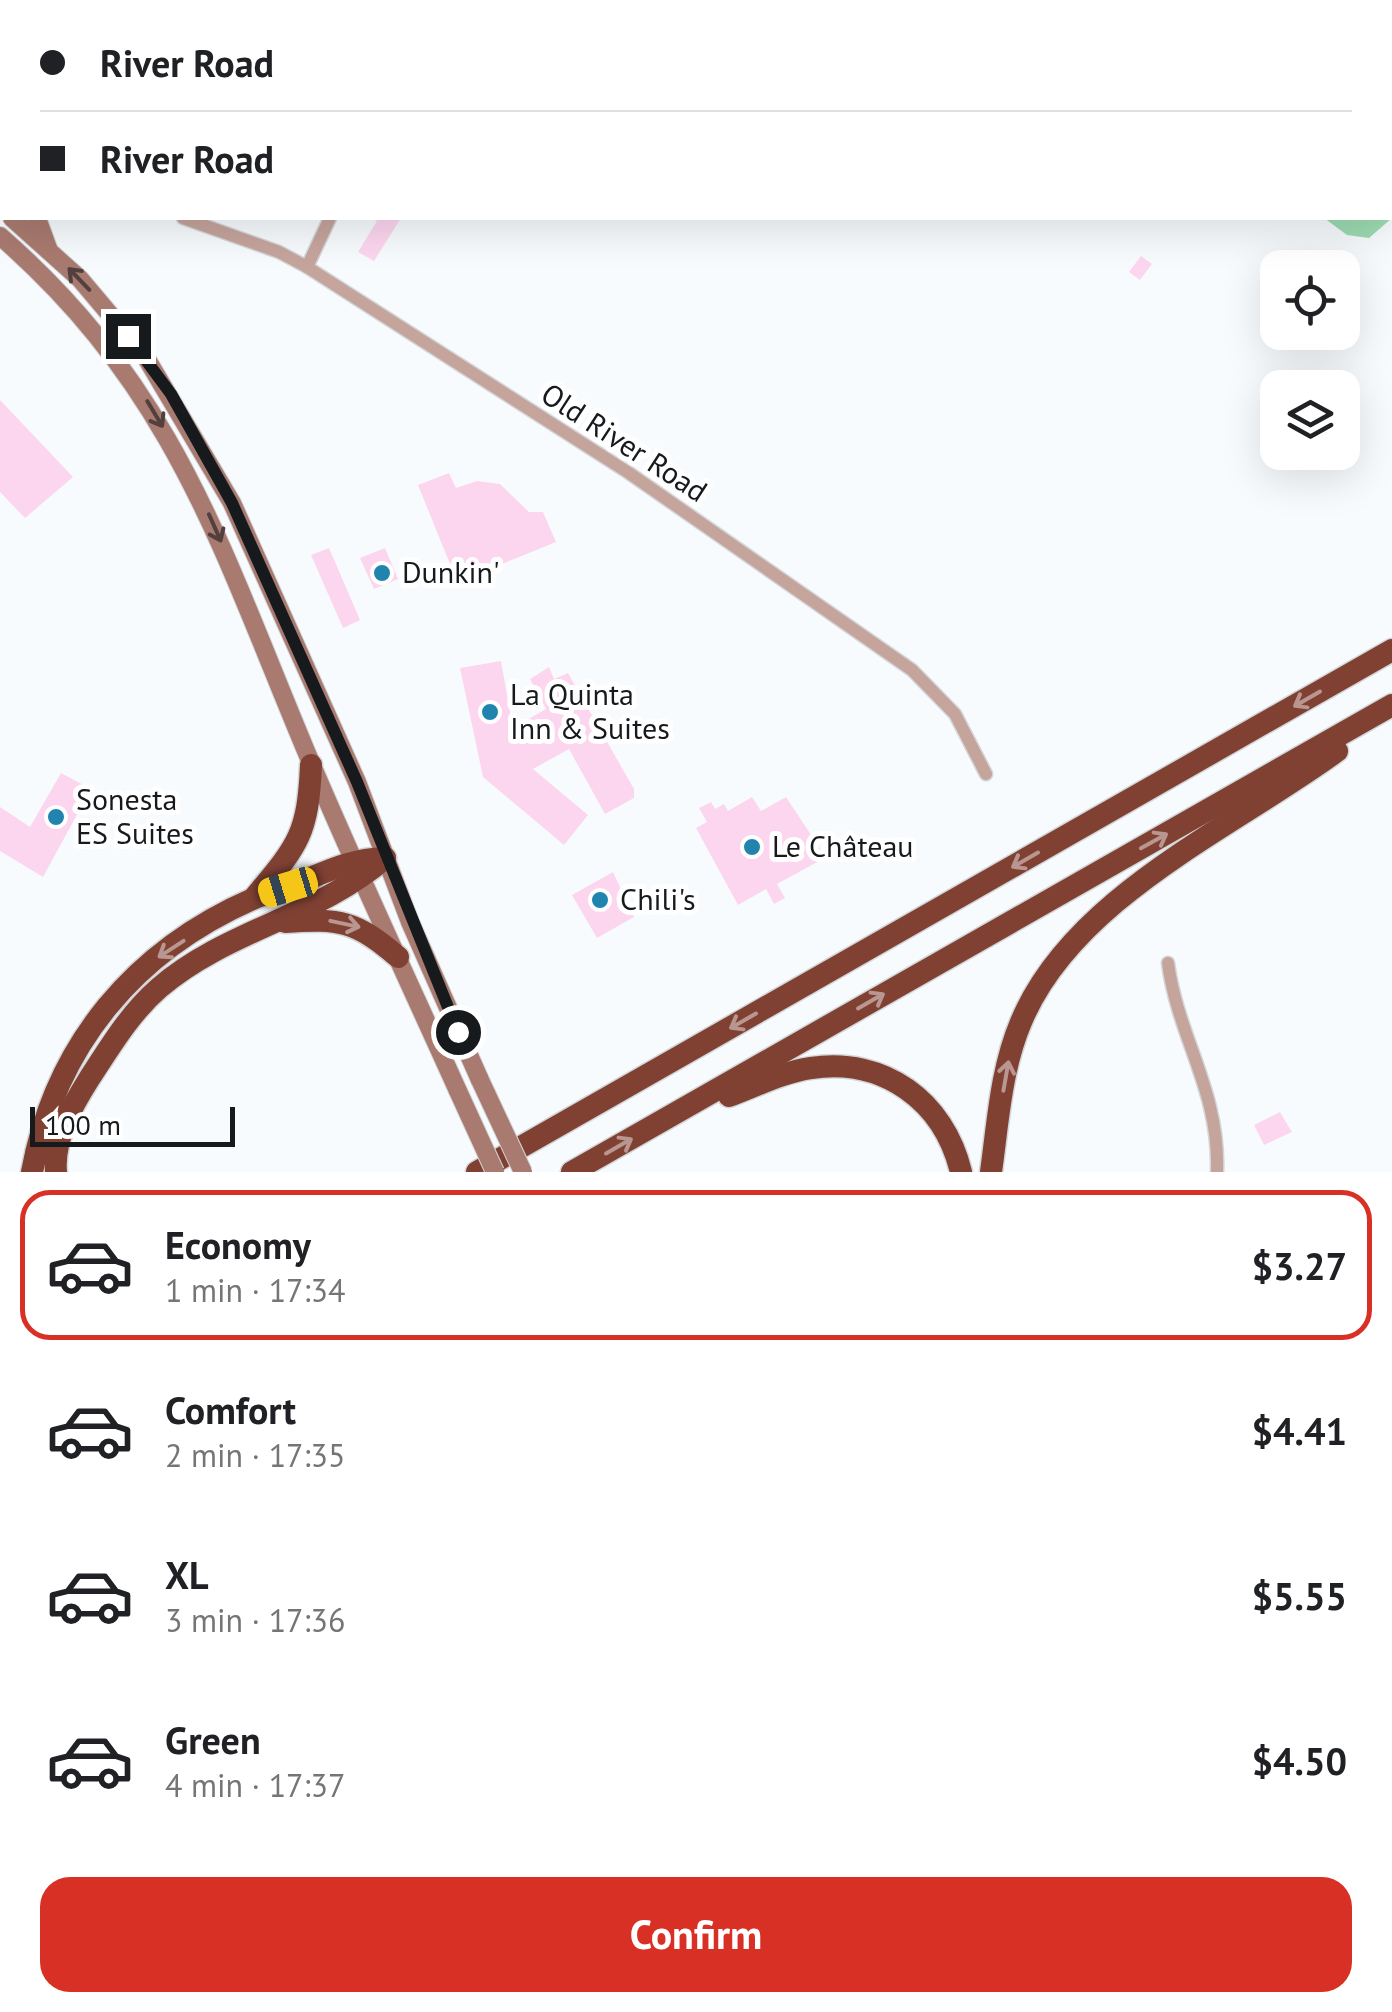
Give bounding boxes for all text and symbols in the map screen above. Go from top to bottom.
text: River Road [100,38,274,87]
text: River Road [100,134,274,183]
map controls [1260,250,1360,470]
button: locate [1260,250,1360,350]
one-way arrow [68,267,91,292]
route end [106,314,151,359]
button: layers [1260,370,1360,470]
street label: Old River Road [534,374,715,510]
one-way arrow [146,399,166,428]
one-way arrow [207,512,225,543]
place label: Dunkin' [402,552,500,591]
marker: Dunkin' [371,562,393,584]
place label: La Quinta Inn & Suites [510,674,670,747]
one-way arrow [1293,689,1322,709]
marker: La Quinta Inn & Suites [479,701,501,723]
place label: Sonesta ES Suites [76,779,194,852]
marker: Sonesta ES Suites [45,806,67,828]
place label: Le Château [772,826,914,865]
one-way arrow [1138,830,1168,850]
marker: Le Château [741,836,763,858]
one-way arrow [1011,850,1040,870]
car [255,864,321,910]
place label: Chili's [620,879,696,918]
marker: Chili's [589,889,611,911]
one-way arrow [328,915,360,934]
one-way arrow [158,938,186,959]
one-way arrow [856,991,885,1011]
route start [436,1010,481,1055]
one-way arrow [728,1011,758,1031]
one-way arrow [997,1060,1016,1092]
scale bar [30,1102,235,1146]
text: 100 m [45,1106,121,1143]
one-way arrow [604,1135,633,1155]
icon: car [45,1220,135,1310]
text: Economy [165,1220,311,1269]
text: $3.27 [1251,1241,1347,1290]
text: 1 min · 17:34 [165,1269,345,1311]
icon: car [45,1385,135,1475]
text: Comfort [165,1385,296,1434]
text: $4.41 [1251,1406,1347,1455]
text: 2 min · 17:35 [165,1434,345,1476]
icon: car [45,1550,135,1640]
text: XL [165,1550,209,1599]
text: $5.55 [1251,1571,1347,1620]
text: 3 min · 17:36 [165,1599,345,1641]
icon: car [45,1715,135,1805]
text: Green [165,1715,261,1764]
text: $4.50 [1251,1736,1347,1785]
text: 4 min · 17:37 [165,1764,345,1806]
button: Confirm [40,1877,1352,1992]

